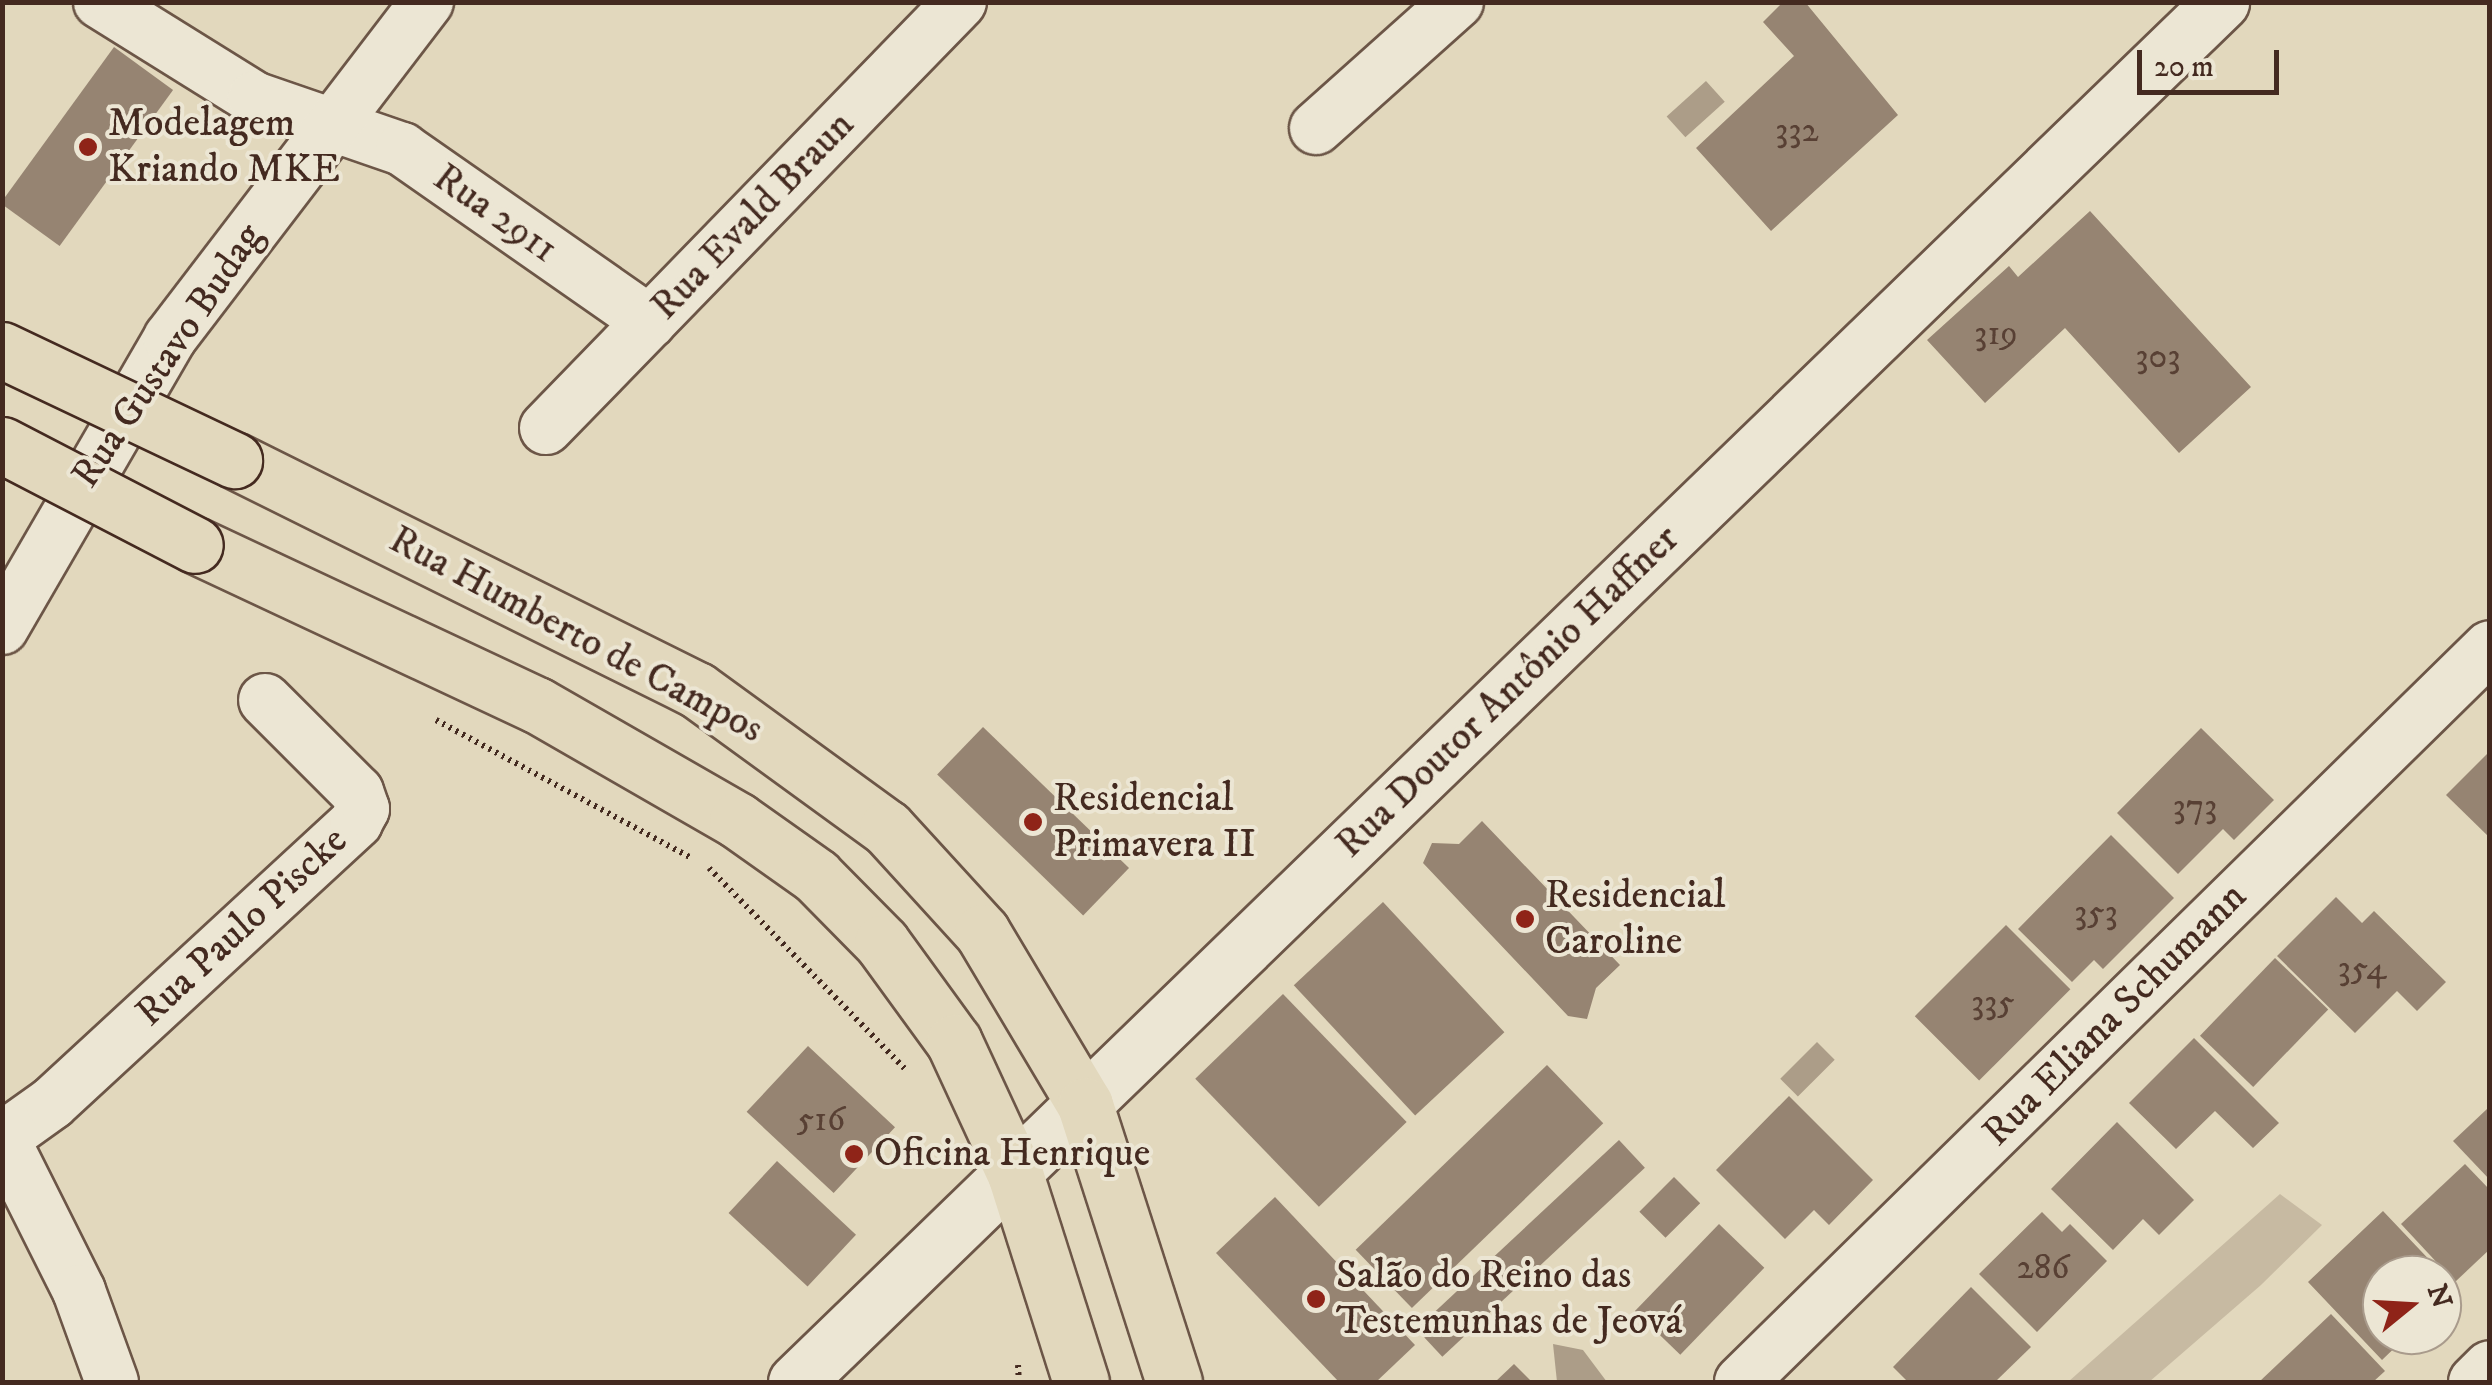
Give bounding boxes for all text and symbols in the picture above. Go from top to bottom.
scale bar [2142,30,2284,92]
text: 20 m [2154,49,2214,86]
place label: Modelagem Kriando MKE [108,100,340,194]
street label: Rua Evald Braun [641,102,865,330]
house number: 332 [1775,110,1819,152]
marker: Modelagem Kriando MKE [77,136,99,158]
street label: Rua 2911 [424,154,566,274]
street label: Rua Gustavo Budag [62,215,274,497]
house number: 319 [1974,313,2018,355]
house number: 303 [2136,336,2180,378]
street label: Rua Humberto de Campos [381,516,771,754]
street label: Rua Doutor Antônio Haffner [1326,516,1690,868]
place label: Residencial Primavera II [1053,775,1256,869]
house number: 373 [2173,786,2217,828]
marker: Residencial Primavera II [1022,811,1044,833]
street label: Rua Paulo Piscke [127,817,357,1037]
place label: Residencial Caroline [1545,872,1725,966]
street label: Rua Eliana Schumann [1973,873,2257,1157]
house number: 353 [2074,892,2118,934]
marker: Residencial Caroline [1514,908,1536,930]
house number: 354 [2338,948,2386,990]
house number: 335 [1971,982,2015,1024]
house number: 516 [797,1099,845,1141]
place label: Oficina Henrique [874,1130,1150,1178]
marker: Oficina Henrique [843,1143,865,1165]
house number: 286 [2017,1247,2069,1289]
place label: Salão do Reino das Testemunhas de Jeová [1336,1252,1682,1346]
north arrow [2362,1255,2462,1355]
text: N [2419,1280,2459,1313]
marker: Salão do Reino das Testemunhas de Jeová [1305,1288,1327,1310]

